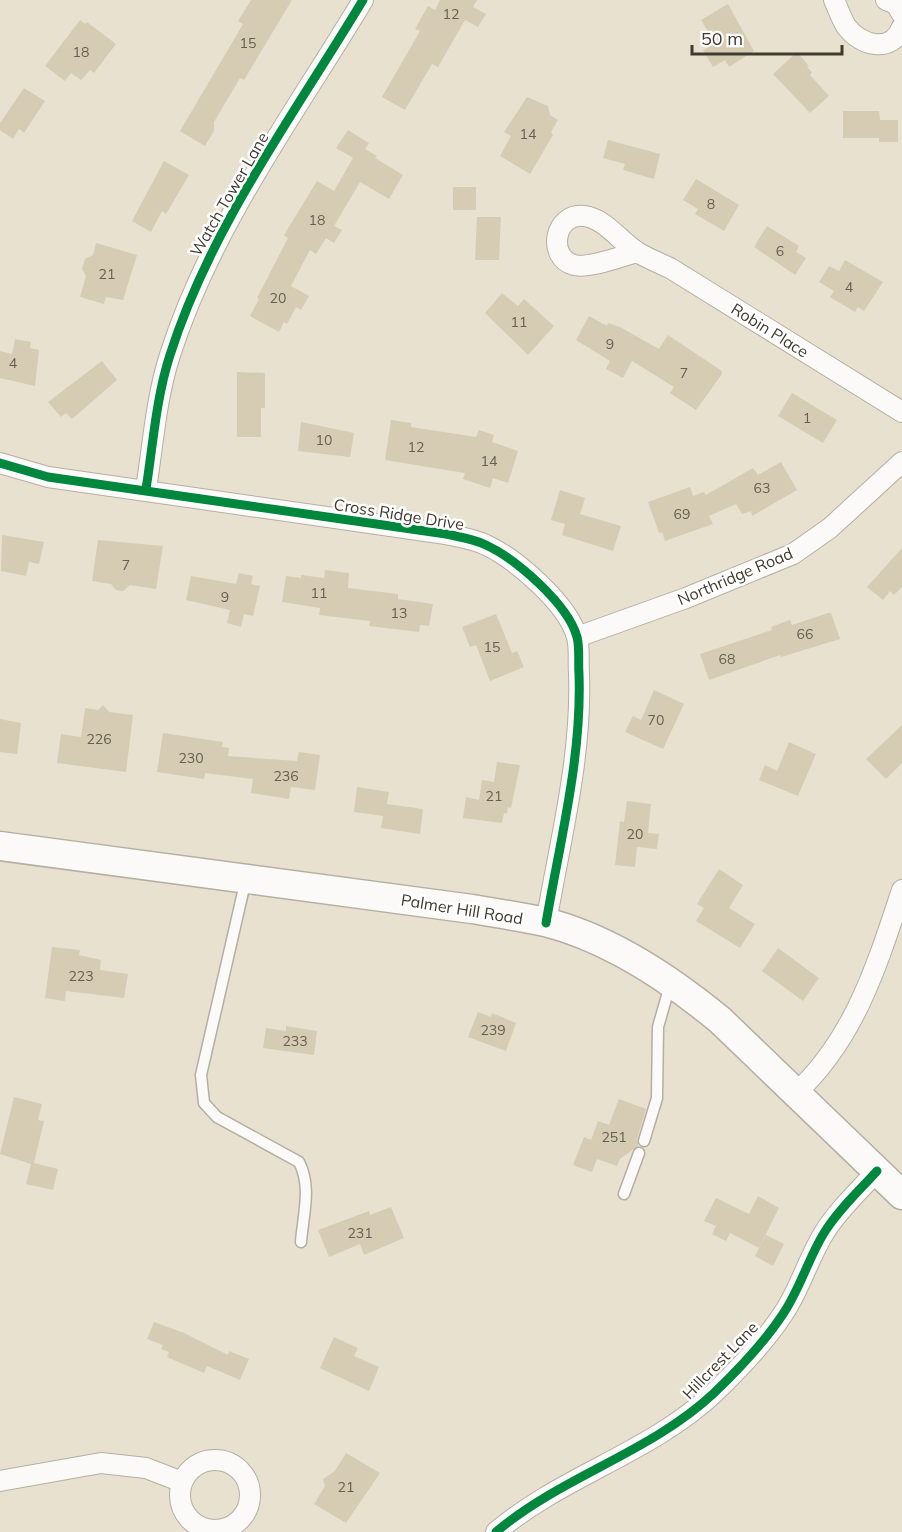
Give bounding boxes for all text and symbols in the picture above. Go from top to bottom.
house number: 12 [443,5,459,23]
scale bar [692,18,842,56]
text: 50 m [701,27,743,50]
house number: 15 [240,34,256,52]
house number: 18 [73,43,89,61]
house number: 14 [520,125,537,143]
street label: Watch Tower Lane [185,128,273,260]
house number: 8 [707,195,715,213]
house number: 18 [309,211,325,229]
house number: 6 [776,242,784,260]
house number: 21 [99,265,115,283]
house number: 4 [845,278,854,296]
house number: 20 [270,289,286,307]
street label: Robin Place [728,298,812,362]
house number: 11 [511,313,527,331]
house number: 9 [606,335,614,353]
house number: 4 [9,354,18,372]
house number: 7 [680,364,688,382]
house number: 1 [803,409,811,427]
house number: 10 [316,431,332,449]
house number: 12 [408,438,424,456]
house number: 14 [481,452,498,470]
house number: 63 [754,479,770,497]
street label: Cross Ridge Drive [332,494,466,534]
house number: 69 [674,505,690,523]
street label: Northridge Road [674,543,796,609]
house number: 7 [122,556,130,574]
house number: 11 [311,584,327,602]
house number: 9 [221,588,229,606]
house number: 13 [391,604,407,622]
house number: 66 [797,625,813,643]
house number: 15 [484,638,500,656]
house number: 68 [719,650,735,668]
house number: 70 [648,711,664,729]
house number: 226 [86,730,112,748]
house number: 230 [178,749,204,767]
house number: 236 [273,767,299,785]
house number: 21 [486,787,502,805]
house number: 20 [627,825,643,843]
street label: Palmer Hill Road [400,889,524,929]
house number: 223 [68,967,94,985]
house number: 239 [480,1021,506,1039]
house number: 233 [282,1032,308,1050]
house number: 251 [601,1128,627,1146]
house number: 231 [347,1224,373,1242]
street label: Hillcrest Lane [678,1317,762,1403]
house number: 21 [338,1478,354,1496]

